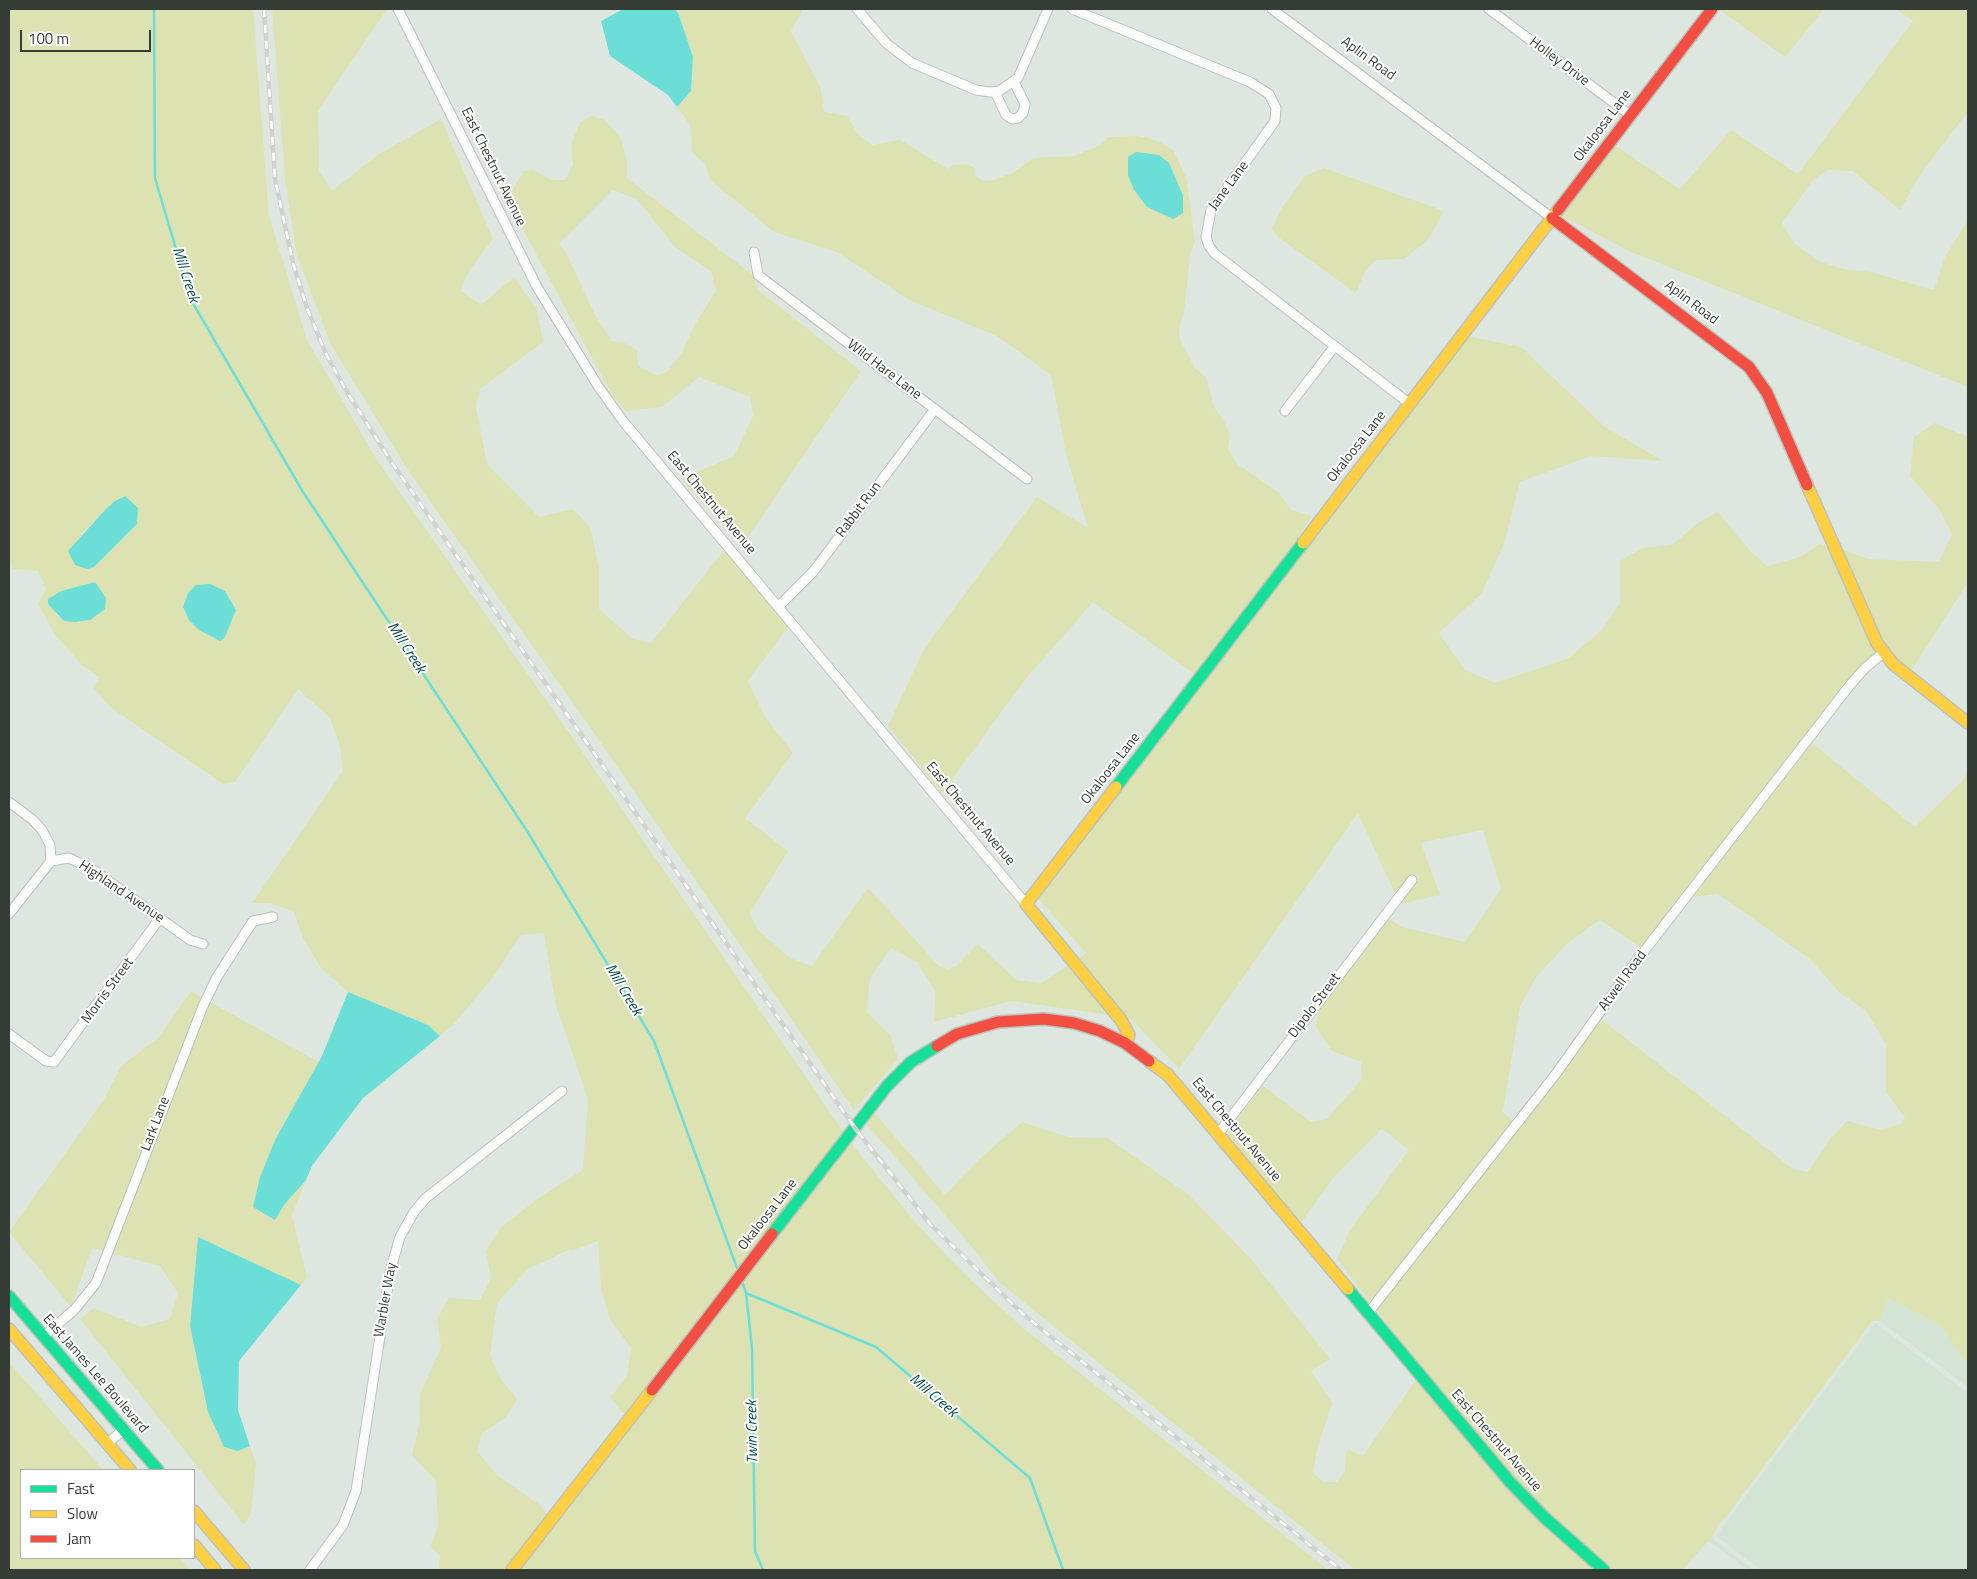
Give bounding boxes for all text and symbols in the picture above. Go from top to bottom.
scale bar [22,20,154,52]
text: 100 m [28,27,69,50]
street label: Aplin Road [1338,34,1398,84]
street label: Holley Drive [1526,34,1592,90]
street label: Okaloosa Lane [1570,87,1636,165]
street label: East Chestnut Avenue [457,105,529,229]
street label: Jane Lane [1205,158,1253,214]
water label: Mill Creek [168,245,202,305]
street label: Aplin Road [1661,277,1721,329]
street label: Wild Hare Lane [843,337,925,403]
street label: Okaloosa Lane [1324,408,1390,486]
street label: East Chestnut Avenue [663,448,759,558]
street label: Rabbit Run [833,479,885,541]
water label: Mill Creek [383,619,429,677]
street label: Okaloosa Lane [1078,730,1144,808]
street label: East Chestnut Avenue [922,759,1018,869]
street label: Highland Avenue [75,857,167,927]
street label: Atwell Road [1595,948,1651,1014]
street label: Morris Street [78,955,138,1027]
water label: Mill Creek [601,961,645,1019]
street label: Dipolo Street [1285,970,1345,1042]
street label: East Chestnut Avenue [1188,1075,1284,1185]
street label: Lark Lane [138,1095,174,1153]
street label: Okaloosa Lane [735,1176,801,1254]
street label: Warbler Way [371,1261,401,1339]
street label: East James Lee Boulevard [39,1311,151,1437]
water label: Mill Creek [906,1370,960,1422]
street label: East Chestnut Avenue [1447,1387,1545,1495]
water label: Twin Creek [743,1400,763,1464]
legend [20,1469,195,1559]
text: Fast [67,1477,94,1500]
text: Slow [67,1502,98,1525]
text: Jam [67,1527,91,1550]

